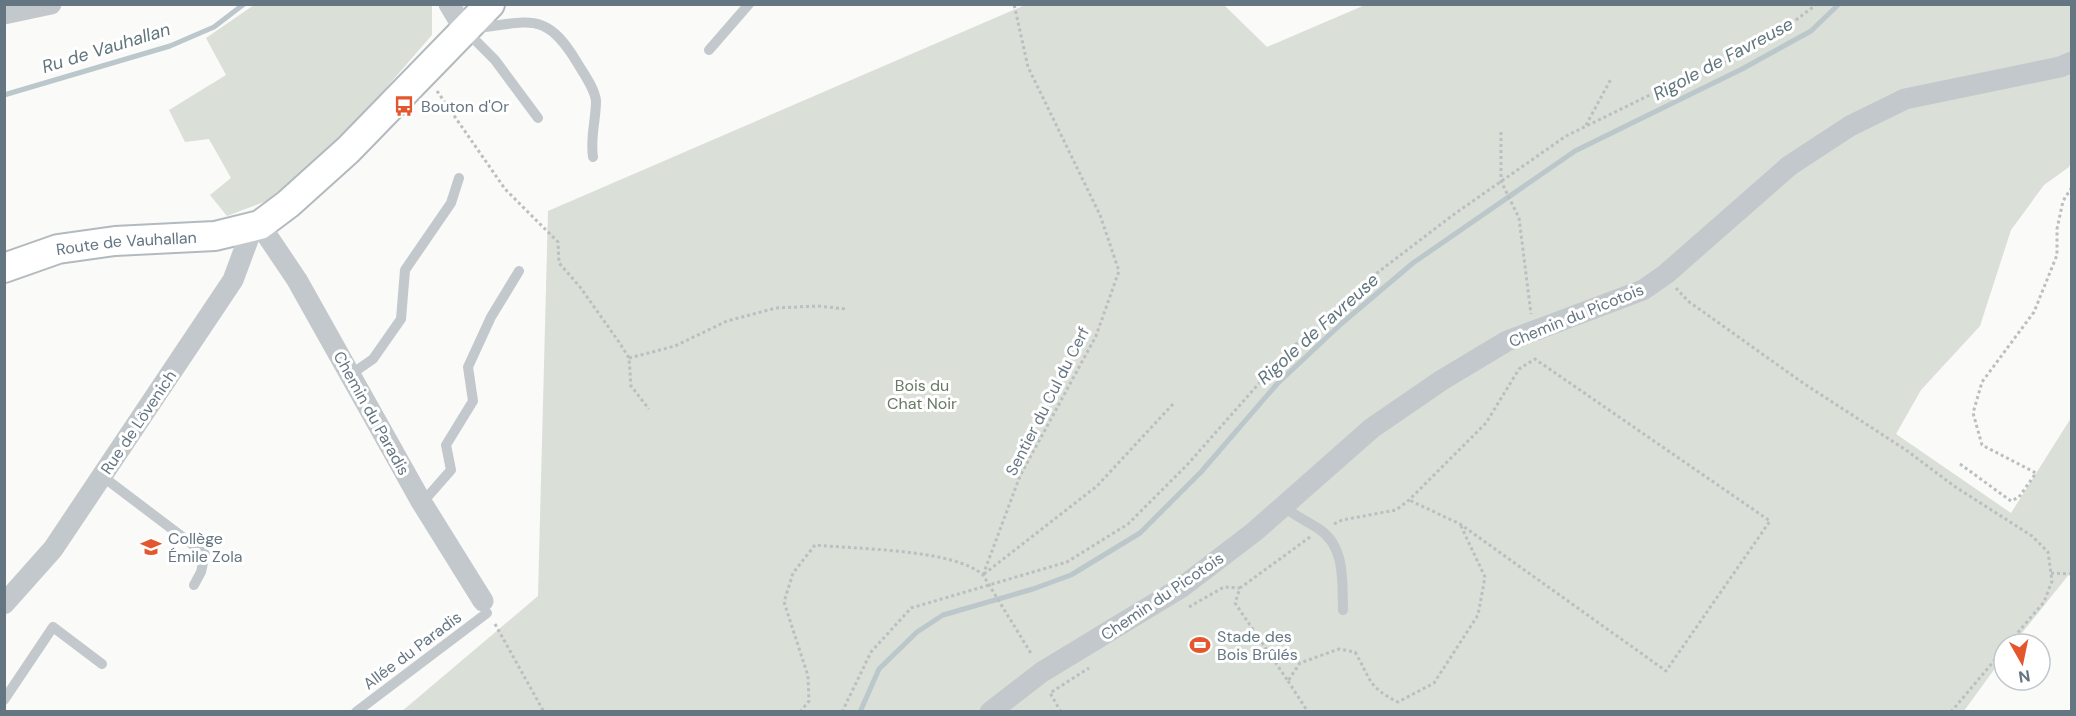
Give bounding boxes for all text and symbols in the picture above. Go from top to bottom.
water label: Rigole de Favreuse [1649,12,1797,106]
water label: Ru de Vauhallan [39,17,173,79]
bus stop icon: Bouton d'Or [392,94,416,118]
place label: Bouton d'Or [421,96,509,117]
street label: Route de Vauhallan [55,227,197,260]
water label: Rigole de Favreuse [1252,268,1384,390]
street label: Chemin du Picotois [1506,279,1647,352]
street label: Sentier du Cul du Cerf [1001,323,1094,479]
street label: Chemin du Paradis [329,347,414,479]
street label: Rue de Lövenich [96,366,181,478]
park label: Bois du Chat Noir [887,375,957,414]
place label: Collège Émile Zola [168,528,242,567]
school or university icon: Collège Émile Zola [139,535,163,559]
street label: Chemin du Picotois [1097,548,1228,645]
street label: Allée du Paradis [359,607,466,694]
place label: Stade des Bois Brûlés [1217,626,1298,665]
north arrow [1992,632,2052,692]
sports icon: Stade des Bois Brûlés [1188,633,1212,657]
text: N [2017,665,2032,688]

